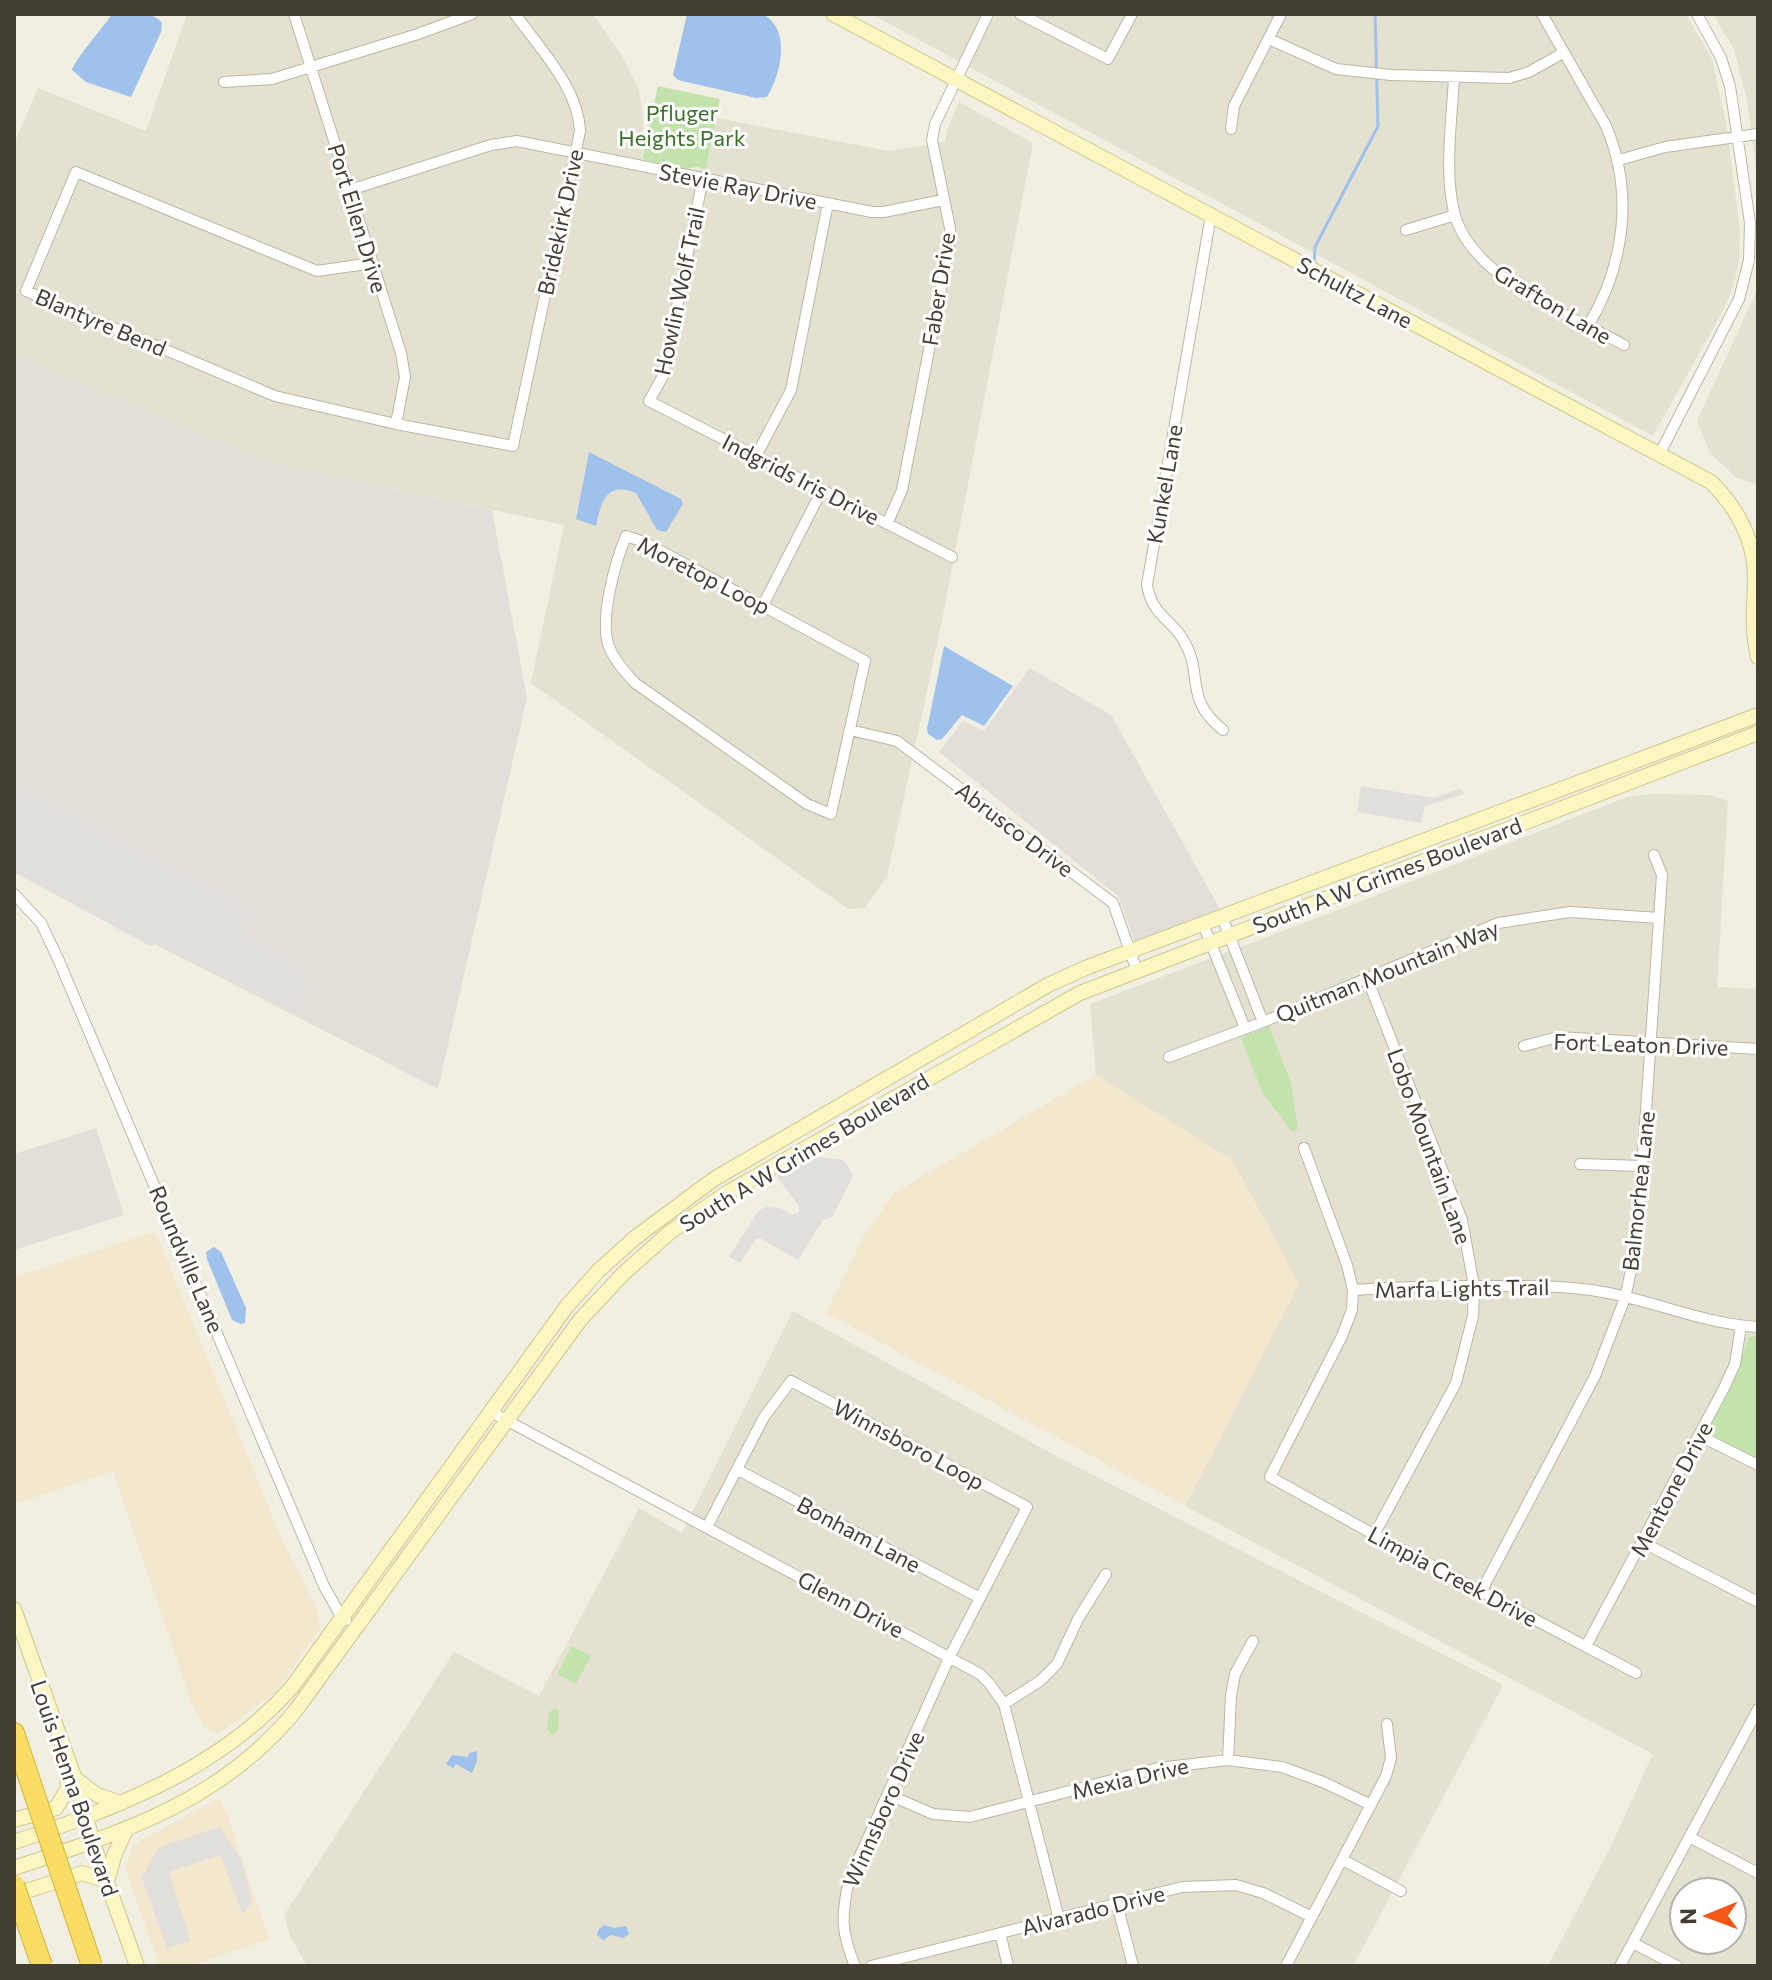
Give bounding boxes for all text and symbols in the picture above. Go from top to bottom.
park label: Pfluger Heights Park [618,99,746,151]
street label: Port Ellen Drive [323,140,393,296]
street label: Bridekirk Drive [531,147,589,297]
street label: Stevie Ray Drive [657,157,819,215]
street label: Howlin Wolf Trail [648,205,710,377]
street label: Faber Drive [916,230,960,348]
street label: Schultz Lane [1293,250,1417,334]
street label: Grafton Lane [1489,258,1617,350]
street label: Blantyre Bend [31,282,171,362]
street label: Kunkel Lane [1140,422,1188,546]
street label: Indgrids Iris Drive [718,428,884,530]
street label: Moretop Loop [633,530,775,620]
street label: Abrusco Drive [951,776,1079,882]
street label: South A W Grimes Boulevard [1249,811,1525,939]
street label: Quitman Mountain Way [1271,914,1503,1028]
street label: Fort Leaton Drive [1553,1027,1729,1061]
street label: Lobo Mountain Lane [1382,1044,1478,1248]
street label: South A W Grimes Boulevard [674,1067,934,1237]
street label: Balmorhea Lane [1616,1110,1660,1272]
street label: Roundville Lane [144,1181,230,1337]
street label: Marfa Lights Trail [1374,1273,1550,1303]
street label: Winnsboro Loop [829,1393,989,1495]
street label: Mentone Drive [1624,1417,1718,1561]
street label: Bonham Lane [793,1490,925,1578]
street label: Limpia Creek Drive [1364,1520,1542,1632]
street label: Glenn Drive [793,1565,909,1643]
street label: Louis Henna Boulevard [25,1676,125,1900]
street label: Winnsboro Drive [836,1727,930,1891]
street label: Mexia Drive [1069,1751,1191,1805]
north arrow [1668,1876,1748,1956]
street label: Alvarado Drive [1019,1879,1167,1941]
text: N [1674,1908,1701,1925]

